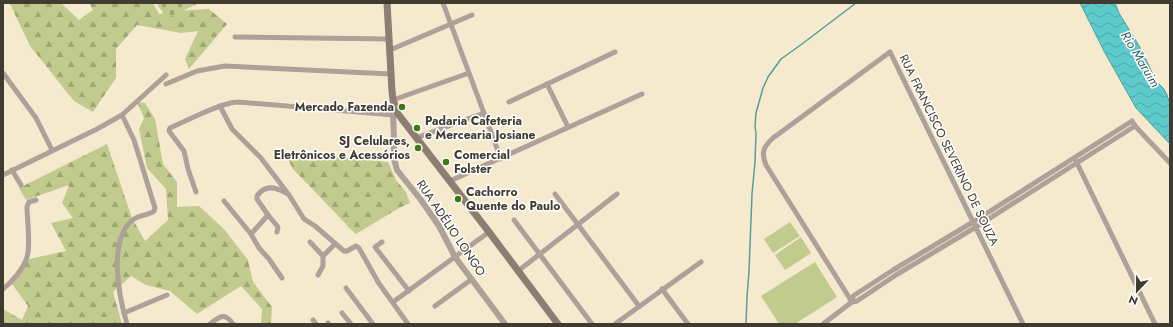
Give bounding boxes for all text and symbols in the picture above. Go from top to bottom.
water label: Rio Maruim [1116,28,1165,91]
street label: RUA FRANCISCO SEVERINO DE SOUZA [895,51,1003,249]
place label: Mercado Fazenda [295,98,394,116]
marker: Mercado Fazenda [397,102,407,112]
place label: Padaria Cafeteria e Mercearia Josiane [425,112,536,144]
marker: Padaria Cafeteria e Mercearia Josiane [412,123,422,133]
place label: SJ Celulares, Eletrônicos e Acessórios [274,132,411,164]
marker: SJ Celulares, Eletrônicos e Acessórios [413,143,423,153]
place label: Comercial Folster [454,146,510,178]
marker: Comercial Folster [441,157,451,167]
street label: RUA ADÉLIO LONGO [412,176,490,280]
place label: Cachorro Quente do Paulo [466,183,560,215]
marker: Cachorro Quente do Paulo [453,194,463,204]
north arrow [1117,271,1157,311]
text: N [1126,291,1140,309]

